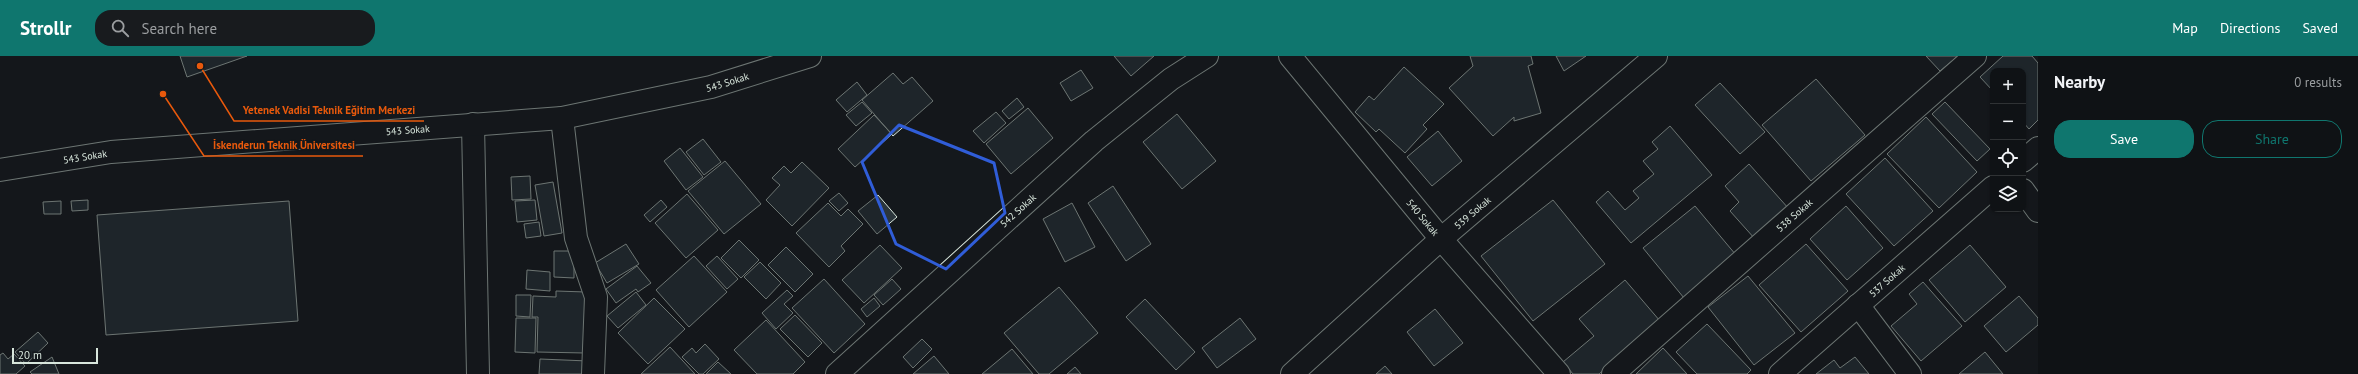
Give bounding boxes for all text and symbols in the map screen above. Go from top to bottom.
search box [95,10,375,46]
text: Strollr [20,16,71,40]
icon: search [109,17,131,39]
text: Search here [141,19,217,38]
text: Map [2172,19,2198,37]
text: Directions [2220,19,2280,37]
text: Saved [2302,19,2338,37]
map controls [1990,68,2026,212]
button: + [1990,68,2026,104]
street label: 543 Sokak [705,69,751,94]
text: Nearby [2054,71,2105,93]
text: 0 results [2294,74,2342,91]
callout: Yetenek Vadisi Teknik Eğitim Merkezi [234,98,424,121]
text: Yetenek Vadisi Teknik Eğitim Merkezi [242,103,415,117]
button: − [1990,104,2026,140]
button: Save [2054,120,2194,158]
button: Share [2202,120,2342,158]
street label: 543 Sokak [385,121,430,138]
callout: İskenderun Teknik Üniversitesi [204,133,363,156]
text: İskenderun Teknik Üniversitesi [213,138,355,152]
button: locate [1990,140,2026,176]
street label: 543 Sokak [62,146,108,166]
button: layers [1990,176,2026,212]
street label: 542 Sokak [997,190,1039,230]
street label: 539 Sokak [1451,193,1493,232]
street label: 538 Sokak [1773,195,1815,234]
street label: 540 Sokak [1404,196,1442,239]
street label: 537 Sokak [1866,261,1908,300]
scale bar [12,346,98,365]
text: 20 m [18,348,42,362]

